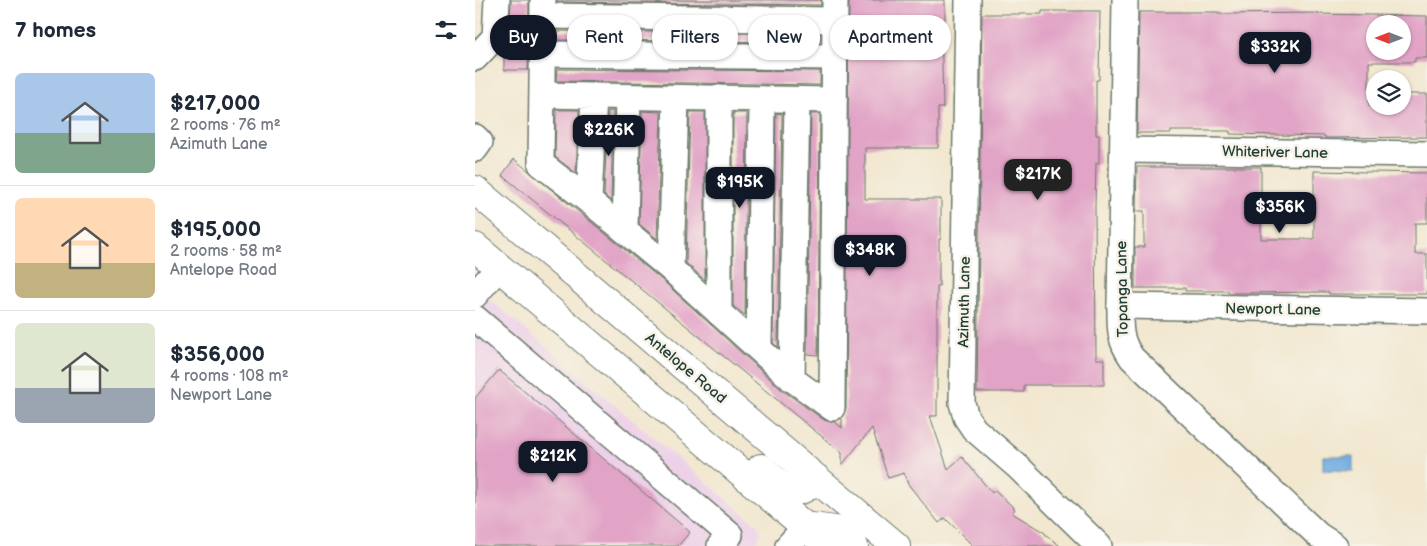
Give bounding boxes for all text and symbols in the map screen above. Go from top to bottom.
chip: Buy [490,15,557,60]
chip: Rent [567,15,642,60]
chip: Filters [652,15,738,60]
chip: New [748,15,820,60]
chip: Apartment [830,15,951,60]
north arrow [1366,15,1411,60]
map controls [1366,15,1411,115]
icon: filters [432,16,460,44]
text: 7 homes [15,18,96,43]
pin: $332K [1240,32,1310,74]
text: $332K [1250,38,1300,57]
button: layers [1366,70,1411,115]
text: $217,000 [170,91,260,116]
icon: home [55,93,115,153]
pin: $226K [574,114,644,157]
text: 2 rooms · 76 m² [170,116,281,135]
text: $226K [584,121,634,140]
text: Azimuth Lane [170,135,268,154]
street label: Whiteriver Lane [1222,142,1328,163]
pin: $217K [1003,158,1073,201]
text: $217K [1015,165,1061,184]
pin: $195K [705,166,775,209]
text: $195K [717,173,763,192]
pin: $356K [1245,192,1315,234]
text: $356K [1255,198,1305,217]
text: $195,000 [170,217,261,242]
icon: home [55,218,115,278]
pin: $348K [835,234,905,277]
street label: Topanga Lane [1112,240,1133,338]
text: $348K [845,241,895,260]
text: 2 rooms · 58 m² [170,242,282,261]
street label: Azimuth Lane [954,256,975,348]
text: Antelope Road [170,261,277,280]
street label: Newport Lane [1225,299,1321,320]
street label: Antelope Road [641,329,730,408]
text: $356,000 [170,342,265,367]
icon: home [55,343,115,403]
text: 4 rooms · 108 m² [170,367,289,386]
text: Newport Lane [170,386,272,405]
pin: $212K [518,440,588,483]
text: $212K [530,447,577,466]

